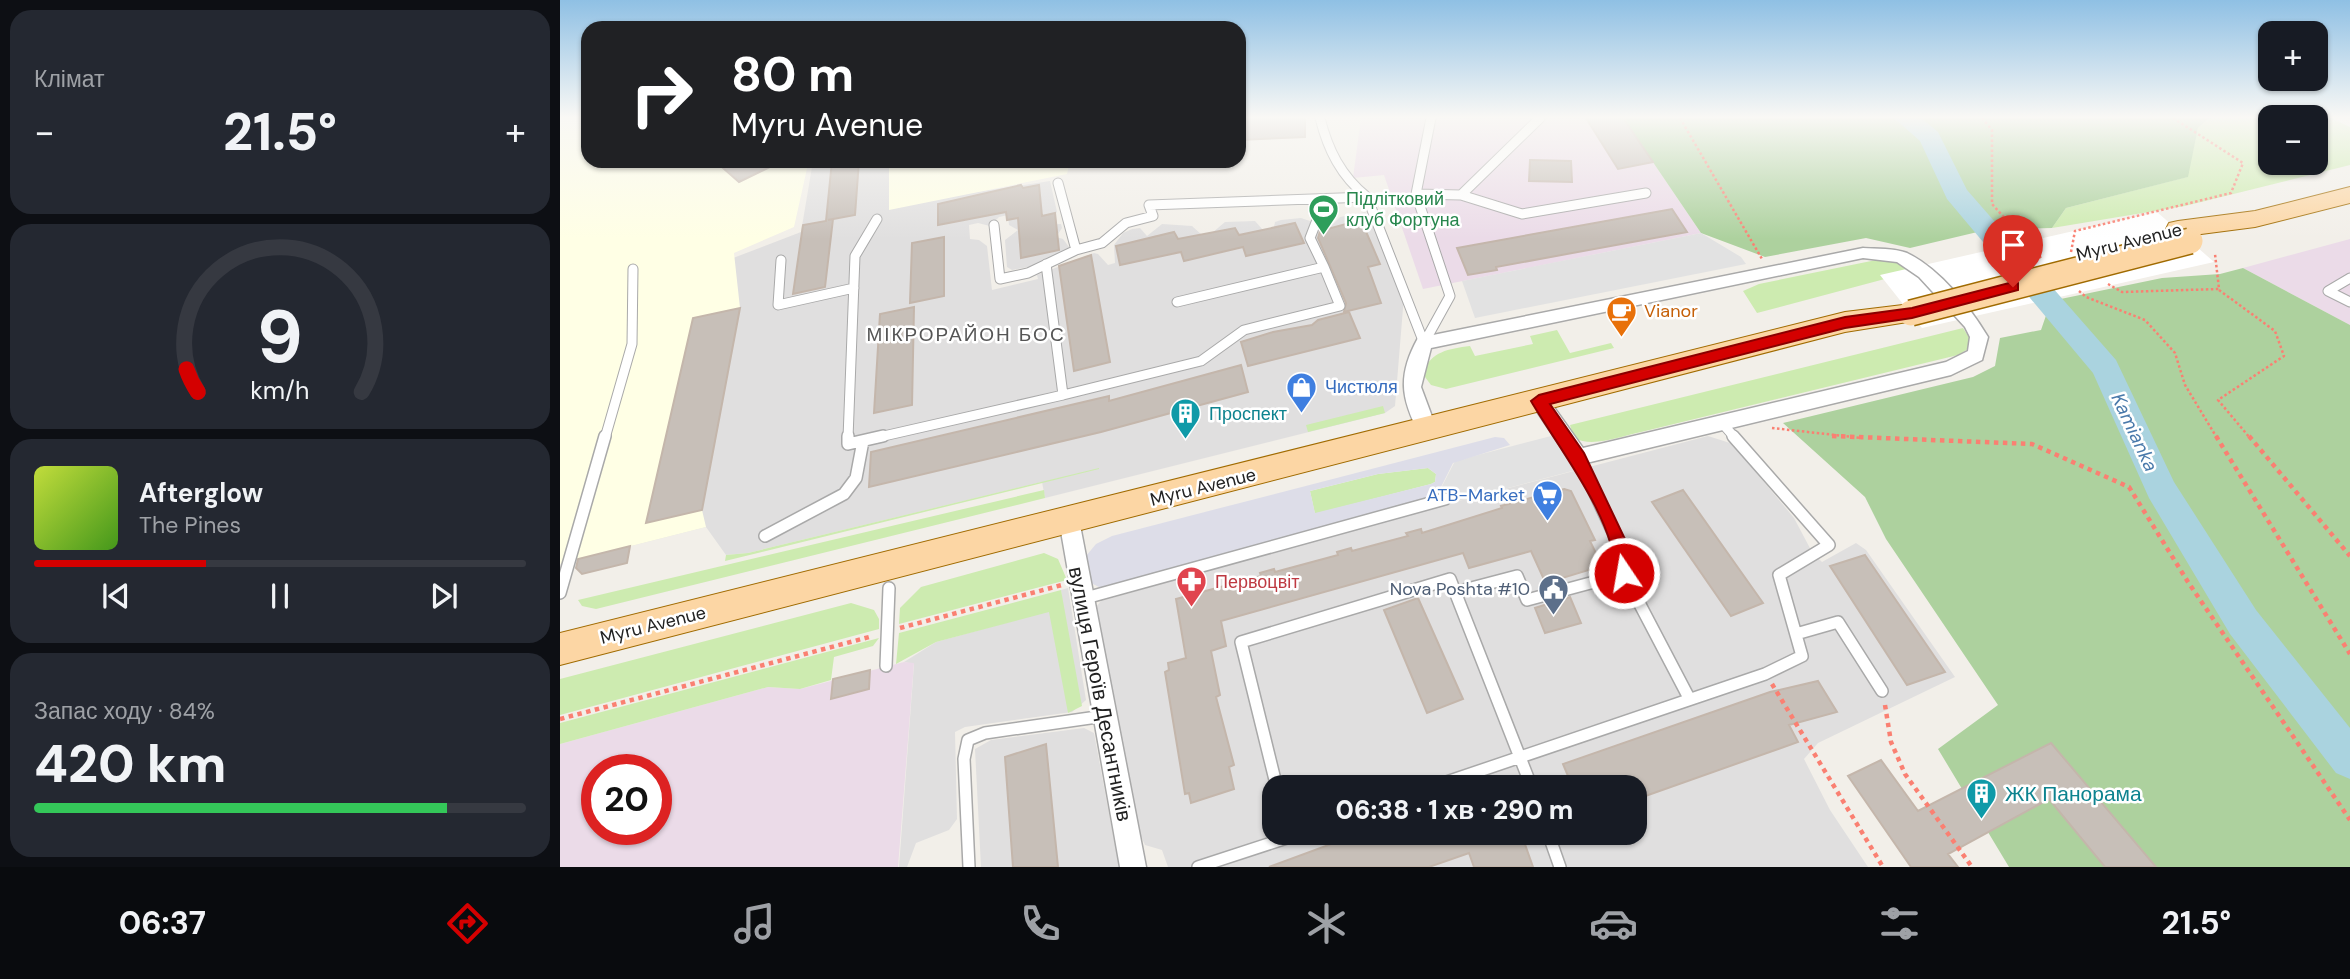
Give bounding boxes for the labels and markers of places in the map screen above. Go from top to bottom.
place label: Підлітковий клуб Фортуна [1346,187,1461,232]
sports icon: Підлітковий клуб Фортуна [1306,192,1340,236]
pin [1983,215,2043,287]
cafe icon: Vianor [1604,294,1638,338]
place label: Vianor [1644,299,1698,323]
shop icon: Чистюля [1285,370,1319,414]
place label: Чистюля [1325,375,1398,399]
building icon: Проспект [1169,397,1203,441]
place label: Проспект [1209,402,1287,426]
supermarket icon: ATB-Market [1531,478,1565,522]
place label: ATB-Market [1427,483,1525,507]
pharmacy icon: Первоцвіт [1175,565,1209,609]
place label: Первоцвіт [1215,570,1299,594]
public building icon: Nova Poshta #10 [1536,572,1570,616]
place label: Nova Poshta #10 [1390,577,1530,601]
building icon: ЖК Панорама [1965,777,1999,821]
place label: ЖК Панорама [2005,780,2142,808]

